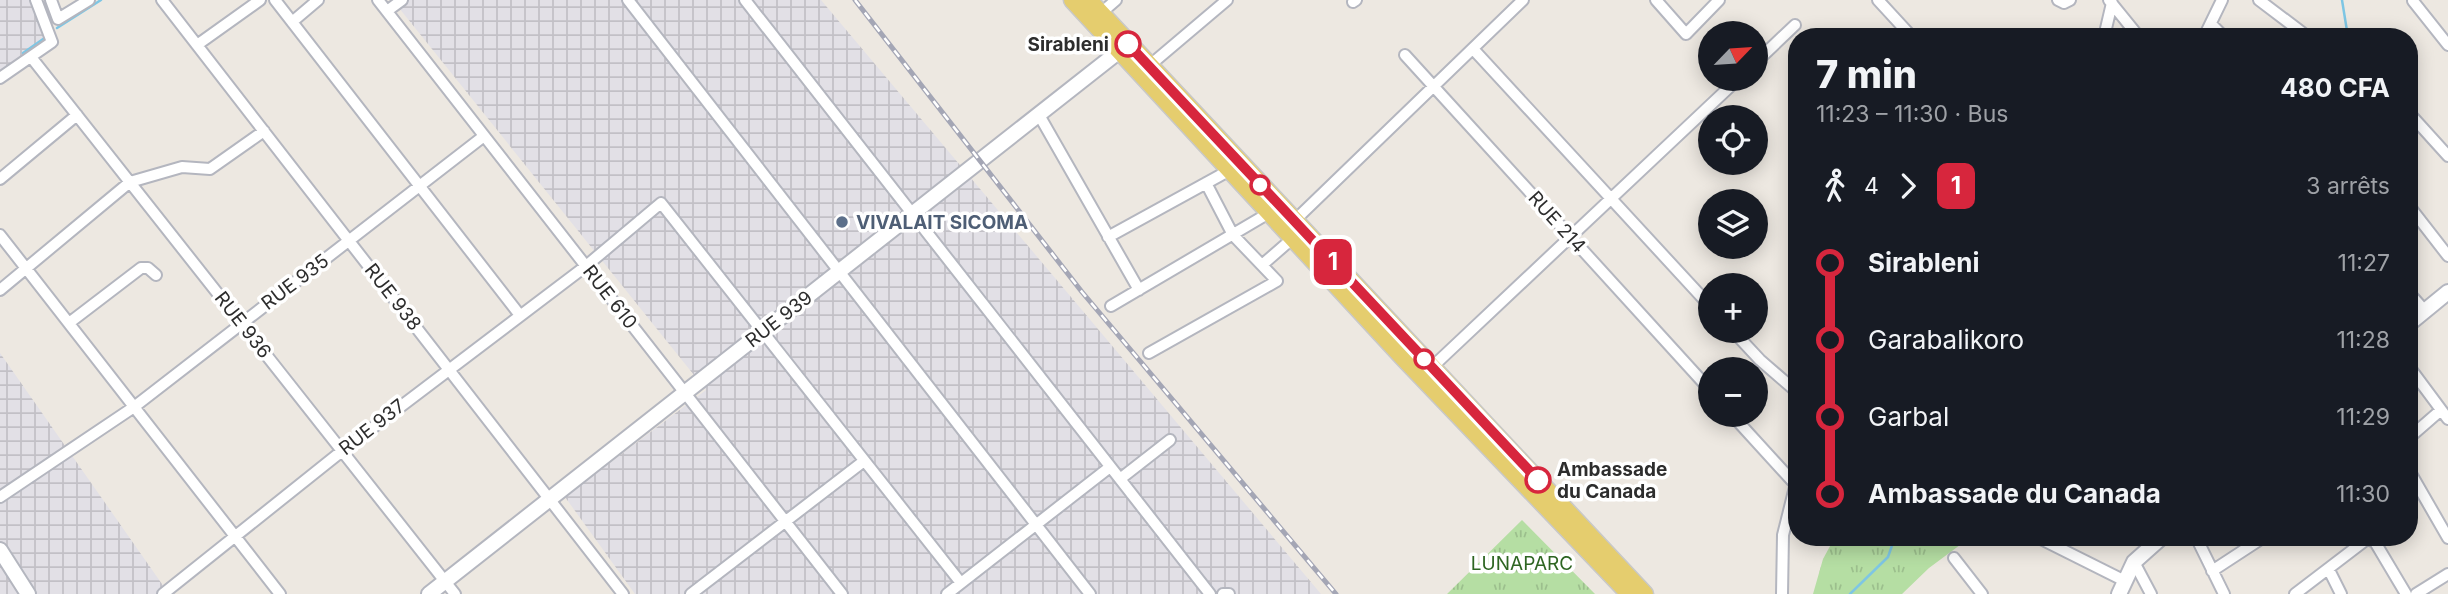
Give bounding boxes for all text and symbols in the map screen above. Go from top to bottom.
north arrow [1698,21,1768,91]
map controls [1698,21,1768,427]
marker: Sirableni [1115,31,1141,57]
place label: Sirableni [1027,33,1109,56]
text: 7 min [1816,51,1917,97]
text: 480 CFA [2280,72,2390,103]
text: 11:23 – 11:30 · Bus [1816,100,2008,128]
button: locate [1698,105,1768,175]
icon: walk [1816,167,1854,205]
icon: forward [1889,167,1927,205]
text: 1 [1951,171,1961,200]
text: 4 [1864,172,1879,200]
text: 3 arrêts [2306,172,2390,200]
unlabelled marker [1250,175,1270,195]
street label: RUE 214 [1523,187,1591,257]
button: layers [1698,189,1768,259]
place label: VIVALAIT SICOMA [856,211,1028,234]
marker: VIVALAIT SICOMA [834,214,850,230]
line badge: 1 [1310,239,1356,285]
text: 1 [1328,247,1338,276]
text: Sirableni [1868,247,1980,278]
street label: RUE 935 [257,249,333,315]
text: 11:27 [2338,249,2390,277]
street label: RUE 938 [360,259,426,335]
street label: RUE 610 [578,261,642,333]
button: + [1698,273,1768,343]
street label: RUE 939 [741,286,817,352]
street label: RUE 936 [210,287,276,363]
text: Garabalikoro [1868,324,2024,355]
text: 11:28 [2336,326,2390,354]
unlabelled marker [1414,349,1434,369]
button: − [1698,357,1768,427]
street label: RUE 937 [334,394,410,460]
text: Garbal [1868,401,1949,432]
text: 11:29 [2336,403,2390,431]
place label: Ambassade du Canada [1557,458,1667,503]
marker: Ambassade du Canada [1525,467,1551,493]
text: Ambassade du Canada [1868,478,2161,509]
text: 11:30 [2336,480,2390,508]
park label: LUNAPARC [1471,552,1573,575]

